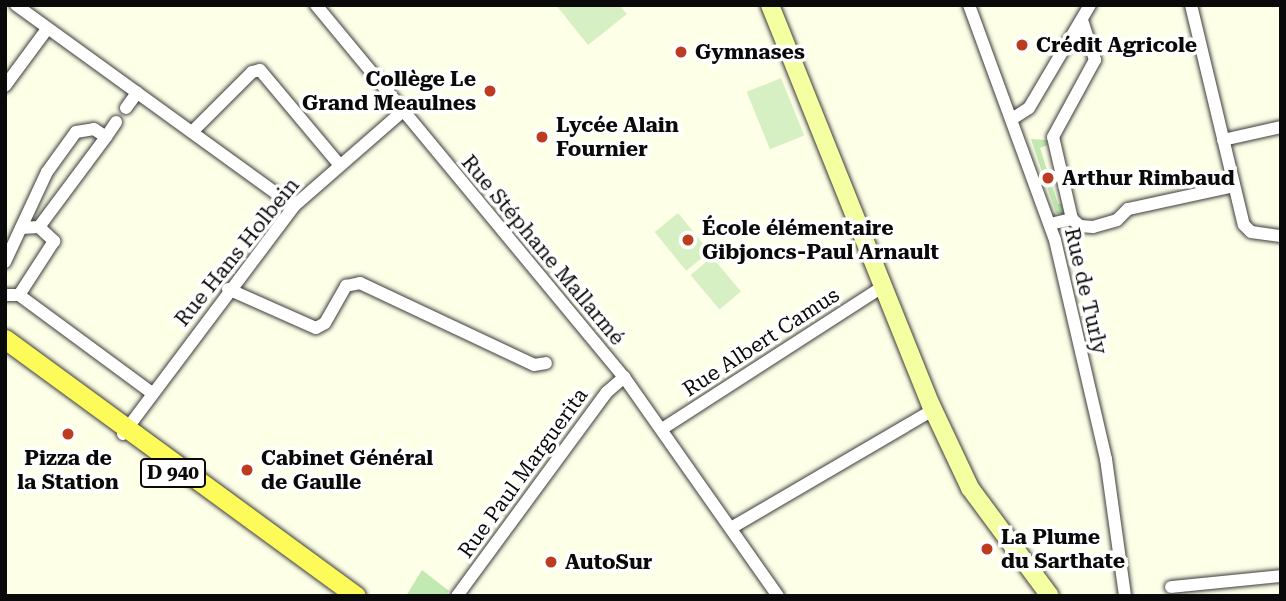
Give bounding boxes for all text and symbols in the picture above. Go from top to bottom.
place label: Crédit Agricole [1036,32,1197,58]
marker: Crédit Agricole [1014,37,1030,53]
place label: Gymnases [695,39,805,65]
marker: Gymnases [673,44,689,60]
place label: Collège Le Grand Meaulnes [302,66,476,116]
marker: Collège Le Grand Meaulnes [482,83,498,99]
place label: Lycée Alain Fournier [556,112,679,162]
marker: Lycée Alain Fournier [534,129,550,145]
street label: Rue Stéphane Mallarmé [456,150,630,350]
place label: Arthur Rimbaud [1062,165,1235,191]
marker: Arthur Rimbaud [1040,170,1056,186]
street label: Rue Hans Holbein [169,173,305,331]
place label: École élémentaire Gibjoncs-Paul Arnault [702,215,939,265]
street label: Rue de Turly [1059,225,1113,357]
marker: École élémentaire Gibjoncs-Paul Arnault [680,232,696,248]
street label: Rue Albert Camus [678,282,844,402]
street label: Rue Paul Marguerita [453,383,593,563]
marker: Pizza de la Station [60,426,76,442]
place label: Pizza de la Station [17,445,119,495]
place label: Cabinet Général de Gaulle [261,445,433,495]
road number: D 940 [140,458,206,488]
marker: Cabinet Général de Gaulle [239,462,255,478]
place label: La Plume du Sarthate [1001,524,1125,574]
marker: La Plume du Sarthate [979,541,995,557]
place label: AutoSur [565,549,652,575]
marker: AutoSur [543,554,559,570]

